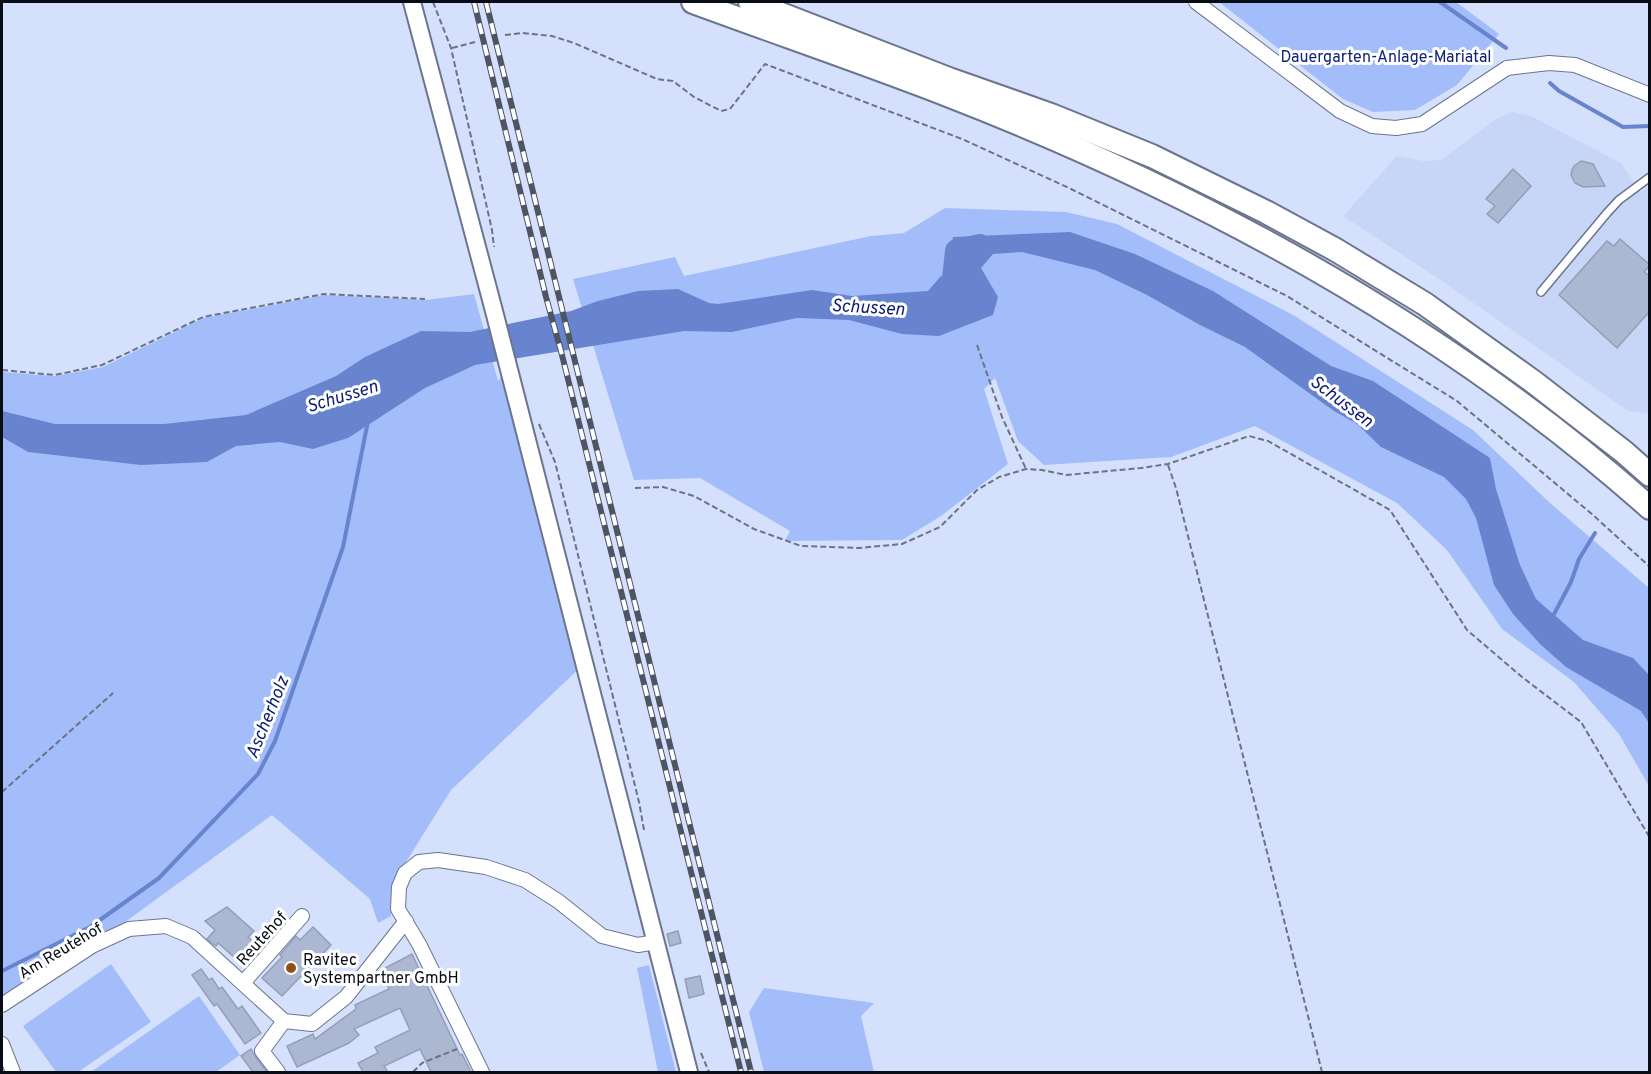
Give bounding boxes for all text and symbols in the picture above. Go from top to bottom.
park label: Dauergarten-Anlage-Mariatal [1280,48,1492,68]
water label: Schussen [831,295,905,322]
water label: Schussen [1305,371,1377,434]
water label: Schussen [304,376,381,419]
water label: Ascherholz [241,672,296,762]
street label: Reutehof [233,908,292,970]
street label: Am Reutehof [16,919,107,984]
place label: Ravitec Systempartner GmbH [303,951,459,989]
marker: Ravitec Systempartner GmbH [284,961,298,975]

